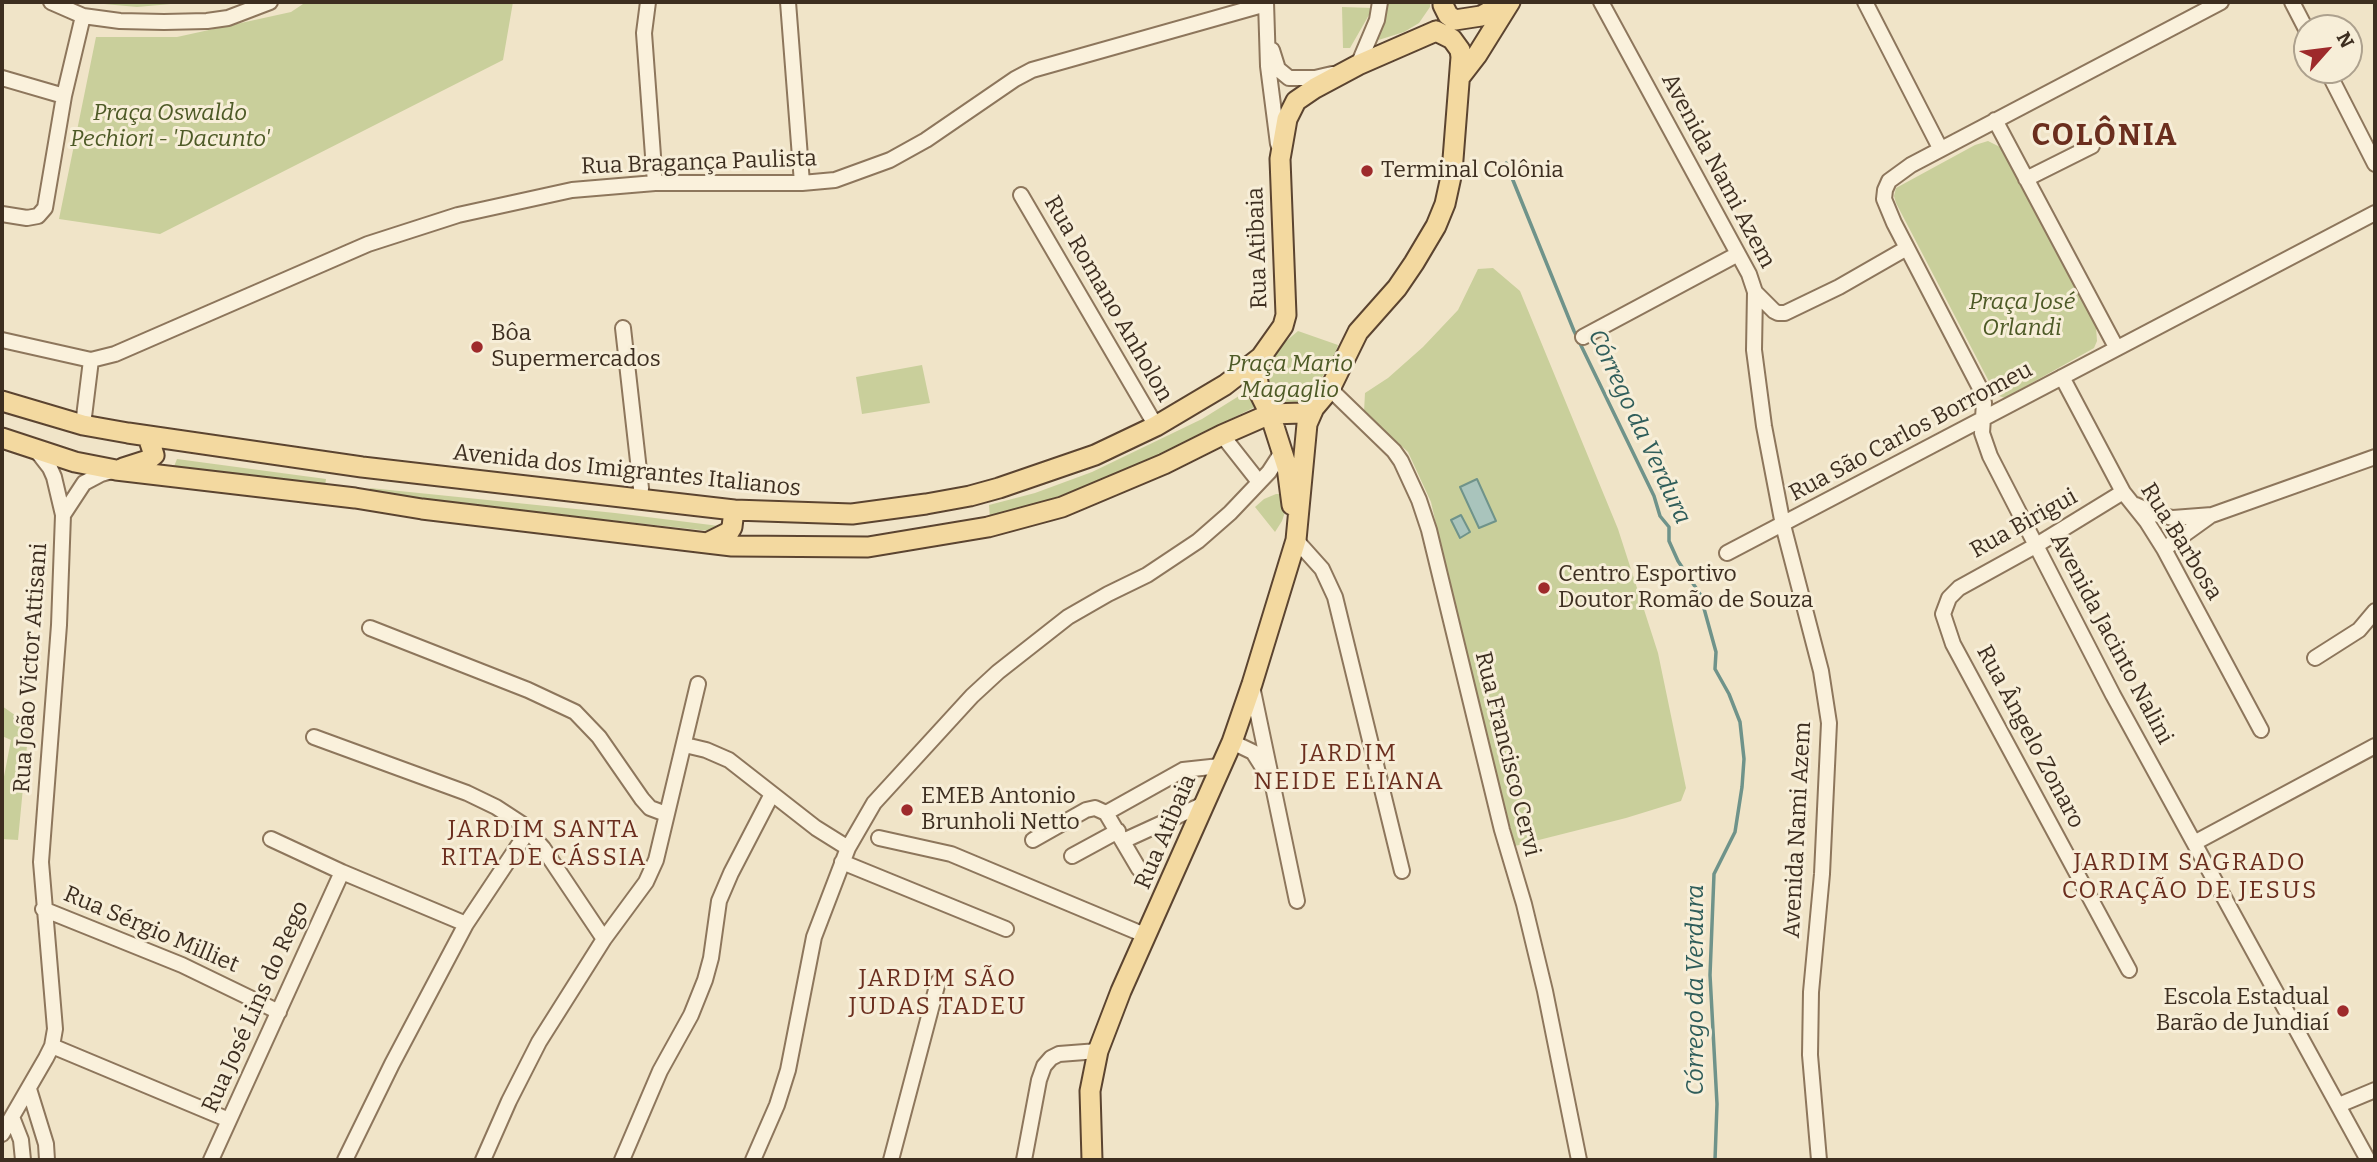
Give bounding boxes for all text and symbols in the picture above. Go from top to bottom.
north arrow [2293,14,2363,84]
text: N [2332,28,2359,52]
street label: Avenida Nami Azem [1655,69,1781,273]
park label: Praça Oswaldo Pechiori - 'Dacunto' [70,100,270,154]
district label: COLÔNIA [2032,119,2178,155]
street label: Rua Bragança Paulista [581,145,817,181]
place label: Terminal Colônia [1381,157,1564,185]
marker: Terminal Colônia [1359,163,1375,179]
street label: Rua Atibaia [1242,187,1274,309]
street label: Rua Romano Anholon [1038,191,1178,407]
park label: Praça José Orlandi [1969,289,2075,343]
place label: Bôa Supermercados [491,320,661,374]
water label: Córrego da Verdura [1581,325,1697,529]
marker: Bôa Supermercados [469,339,485,355]
park label: Praça Mario Magaglio [1227,351,1353,405]
street label: Rua São Carlos Borromeu [1785,356,2037,508]
street label: Avenida dos Imigrantes Italianos [452,439,802,503]
street label: Rua Barbosa [2134,478,2228,606]
street label: Rua Birigui [1966,483,2082,565]
street label: Avenida Jacinto Nalini [2044,529,2178,749]
street label: Rua João Victor Attisani [8,542,54,794]
place label: Centro Esportivo Doutor Romão de Souza [1558,561,1813,615]
marker: Centro Esportivo Doutor Romão de Souza [1536,580,1552,596]
street label: Rua Ângelo Zonaro [1970,641,2090,833]
street label: Rua Francisco Cervi [1468,649,1546,859]
street label: Avenida Nami Azem [1779,721,1817,939]
district label: JARDIM NEIDE ELIANA [1255,740,1443,796]
street label: Rua Atibaia [1129,770,1203,894]
place label: EMEB Antonio Brunholi Netto [921,783,1080,837]
marker: EMEB Antonio Brunholi Netto [899,802,915,818]
district label: JARDIM SANTA RITA DE CÁSSIA [442,816,646,872]
district label: JARDIM SAGRADO CORAÇÃO DE JESUS [2064,849,2316,905]
street label: Rua Sérgio Milliet [59,881,243,979]
water label: Córrego da Verdura [1682,884,1710,1096]
street label: Rua José Lins do Rego [197,897,315,1117]
district label: JARDIM SÃO JUDAS TADEU [850,965,1026,1021]
place label: Escola Estadual Barão de Jundiaí [2156,984,2329,1038]
marker: Escola Estadual Barão de Jundiaí [2335,1003,2351,1019]

